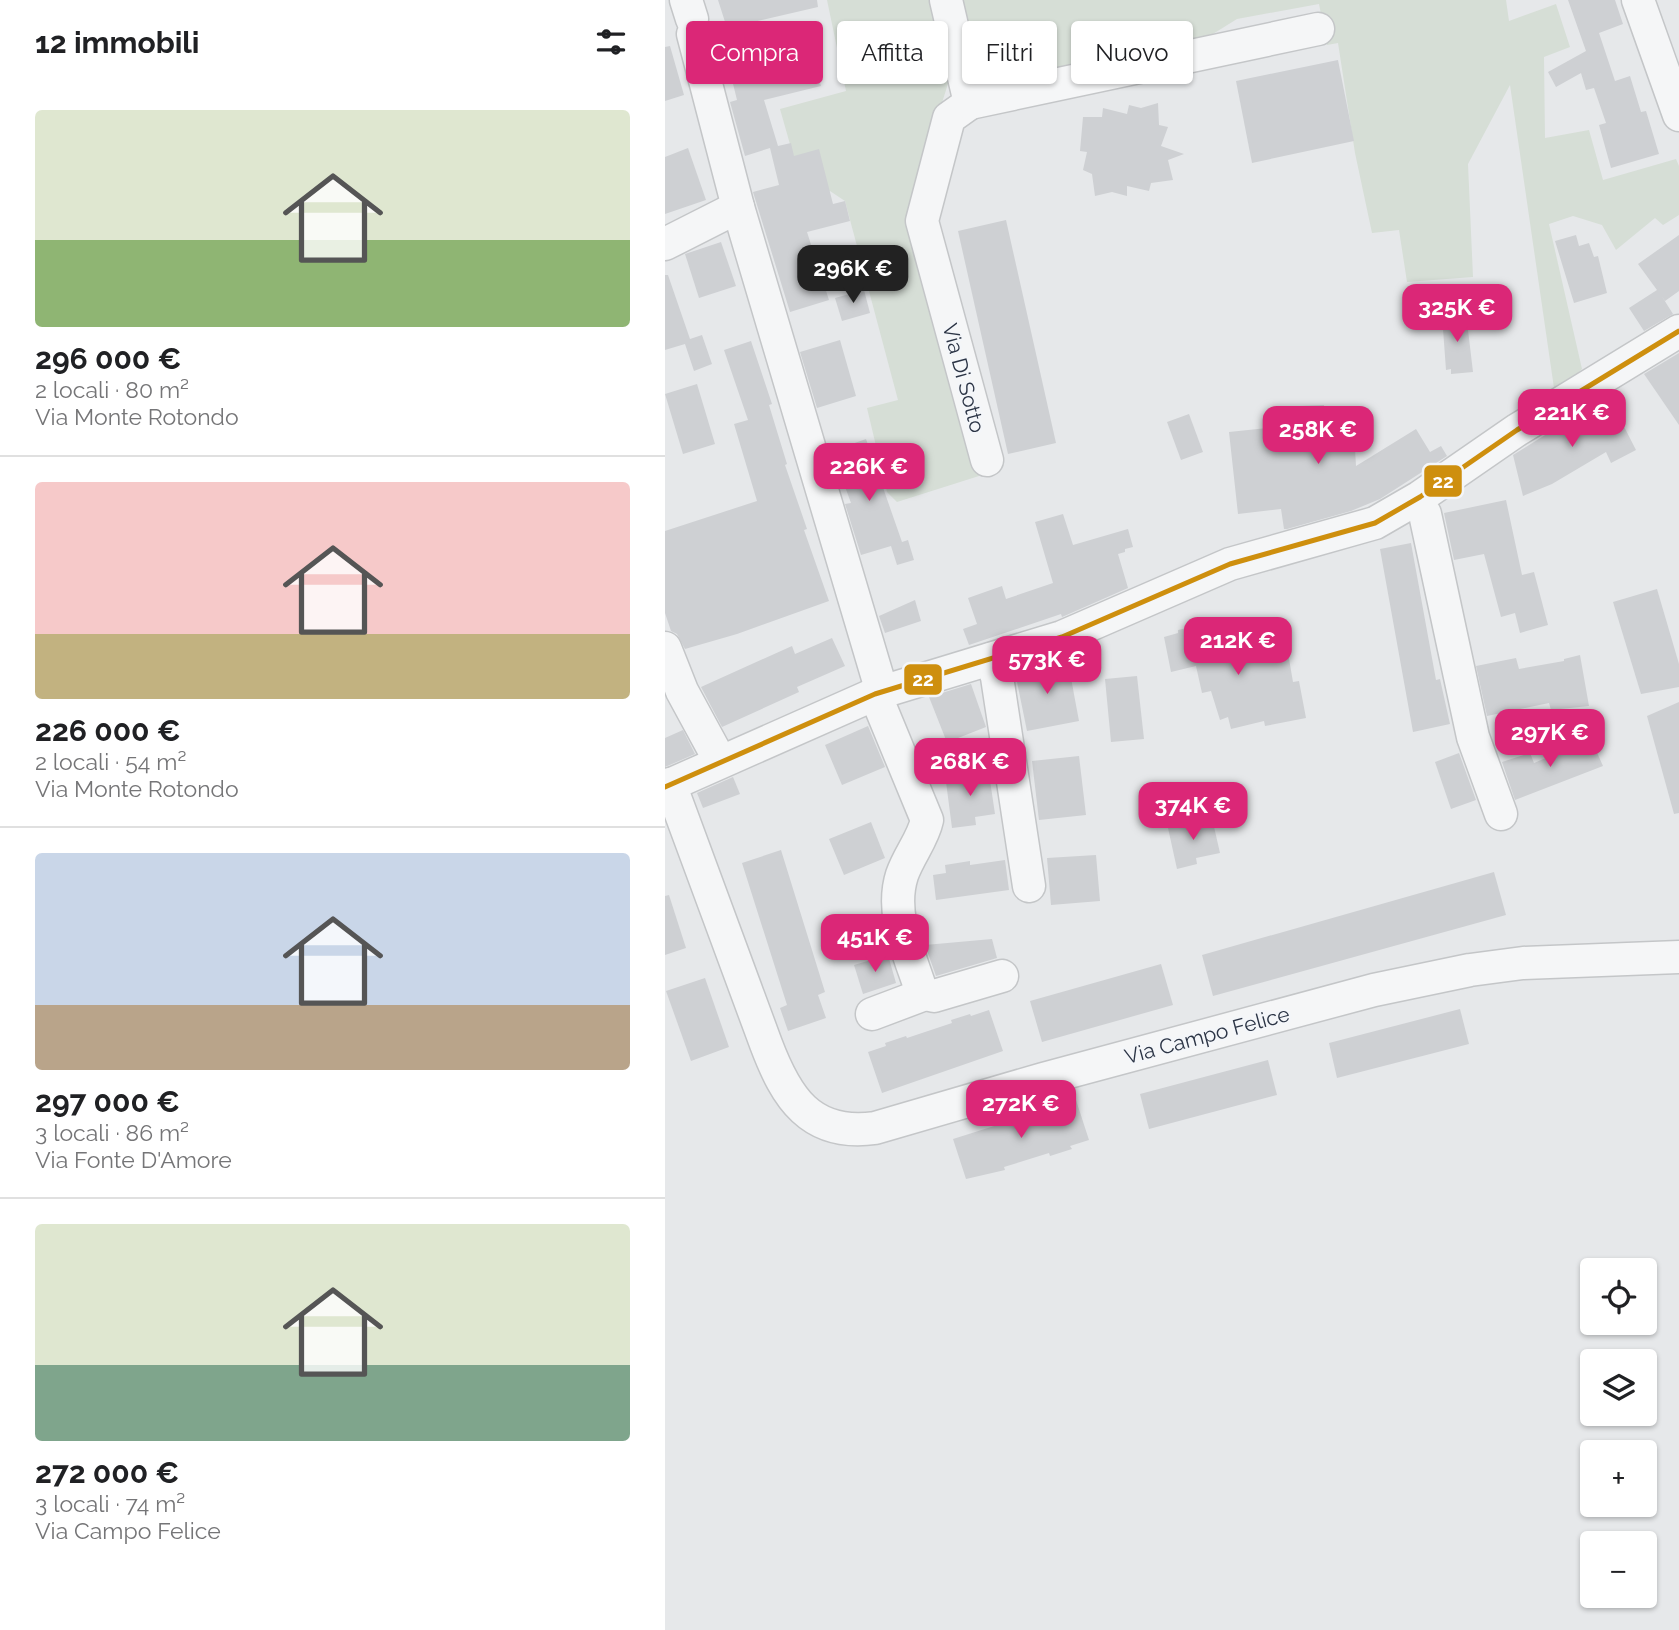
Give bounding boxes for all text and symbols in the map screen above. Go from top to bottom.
chip: Compra [686,21,823,84]
chip: Affitta [837,21,948,84]
chip: Filtri [962,21,1057,84]
chip: Nuovo [1071,21,1193,84]
icon: filters [592,23,630,61]
text: 12 immobili [35,25,199,60]
icon: home [270,155,396,281]
pin: 296K € [796,246,910,305]
text: 296K € [813,254,893,281]
pin: 325K € [1400,284,1514,344]
text: 325K € [1418,293,1496,320]
street label: Via Di Sotto [937,321,991,435]
text: 296 000 € [35,341,181,376]
text: 2 locali · 80 m² [35,376,189,403]
pin: 221K € [1515,390,1629,449]
text: 221K € [1534,398,1610,425]
text: Via Monte Rotondo [35,403,239,430]
pin: 258K € [1261,406,1375,466]
text: 258K € [1279,415,1357,442]
pin: 226K € [812,444,926,503]
text: 226K € [830,452,908,479]
line badge: 22 [1423,464,1463,498]
text: 22 [1432,470,1454,492]
icon: home [270,527,396,653]
pin: 212K € [1181,618,1295,677]
text: 212K € [1200,626,1276,653]
pin: 573K € [990,636,1104,696]
text: 573K € [1008,645,1086,672]
line badge: 22 [903,663,943,696]
text: 22 [912,668,934,690]
pin: 297K € [1493,710,1607,769]
text: 226 000 € [35,713,181,748]
text: 297K € [1511,718,1589,745]
pin: 268K € [913,738,1027,798]
text: 268K € [930,747,1010,774]
text: 2 locali · 54 m² [35,748,186,775]
text: Via Monte Rotondo [35,775,239,802]
pin: 374K € [1136,782,1250,842]
text: 374K € [1155,791,1231,818]
icon: home [270,898,396,1024]
pin: 451K € [818,914,932,974]
text: 451K € [837,923,913,950]
street label: Via Campo Felice [1122,1001,1292,1069]
pin: 272K € [964,1080,1078,1140]
text: 297 000 € [35,1084,180,1119]
text: 272K € [982,1089,1060,1116]
text: 3 locali · 86 m² [35,1119,189,1146]
text: Via Fonte D'Amore [35,1146,232,1173]
map controls [1580,1258,1657,1608]
button: locate [1580,1258,1657,1335]
icon: home [270,1269,396,1395]
button: layers [1580,1349,1657,1426]
button: + [1580,1440,1657,1517]
text: 272 000 € [35,1455,179,1490]
text: 3 locali · 74 m² [35,1490,185,1517]
text: Via Campo Felice [35,1517,221,1544]
button: − [1580,1531,1657,1608]

